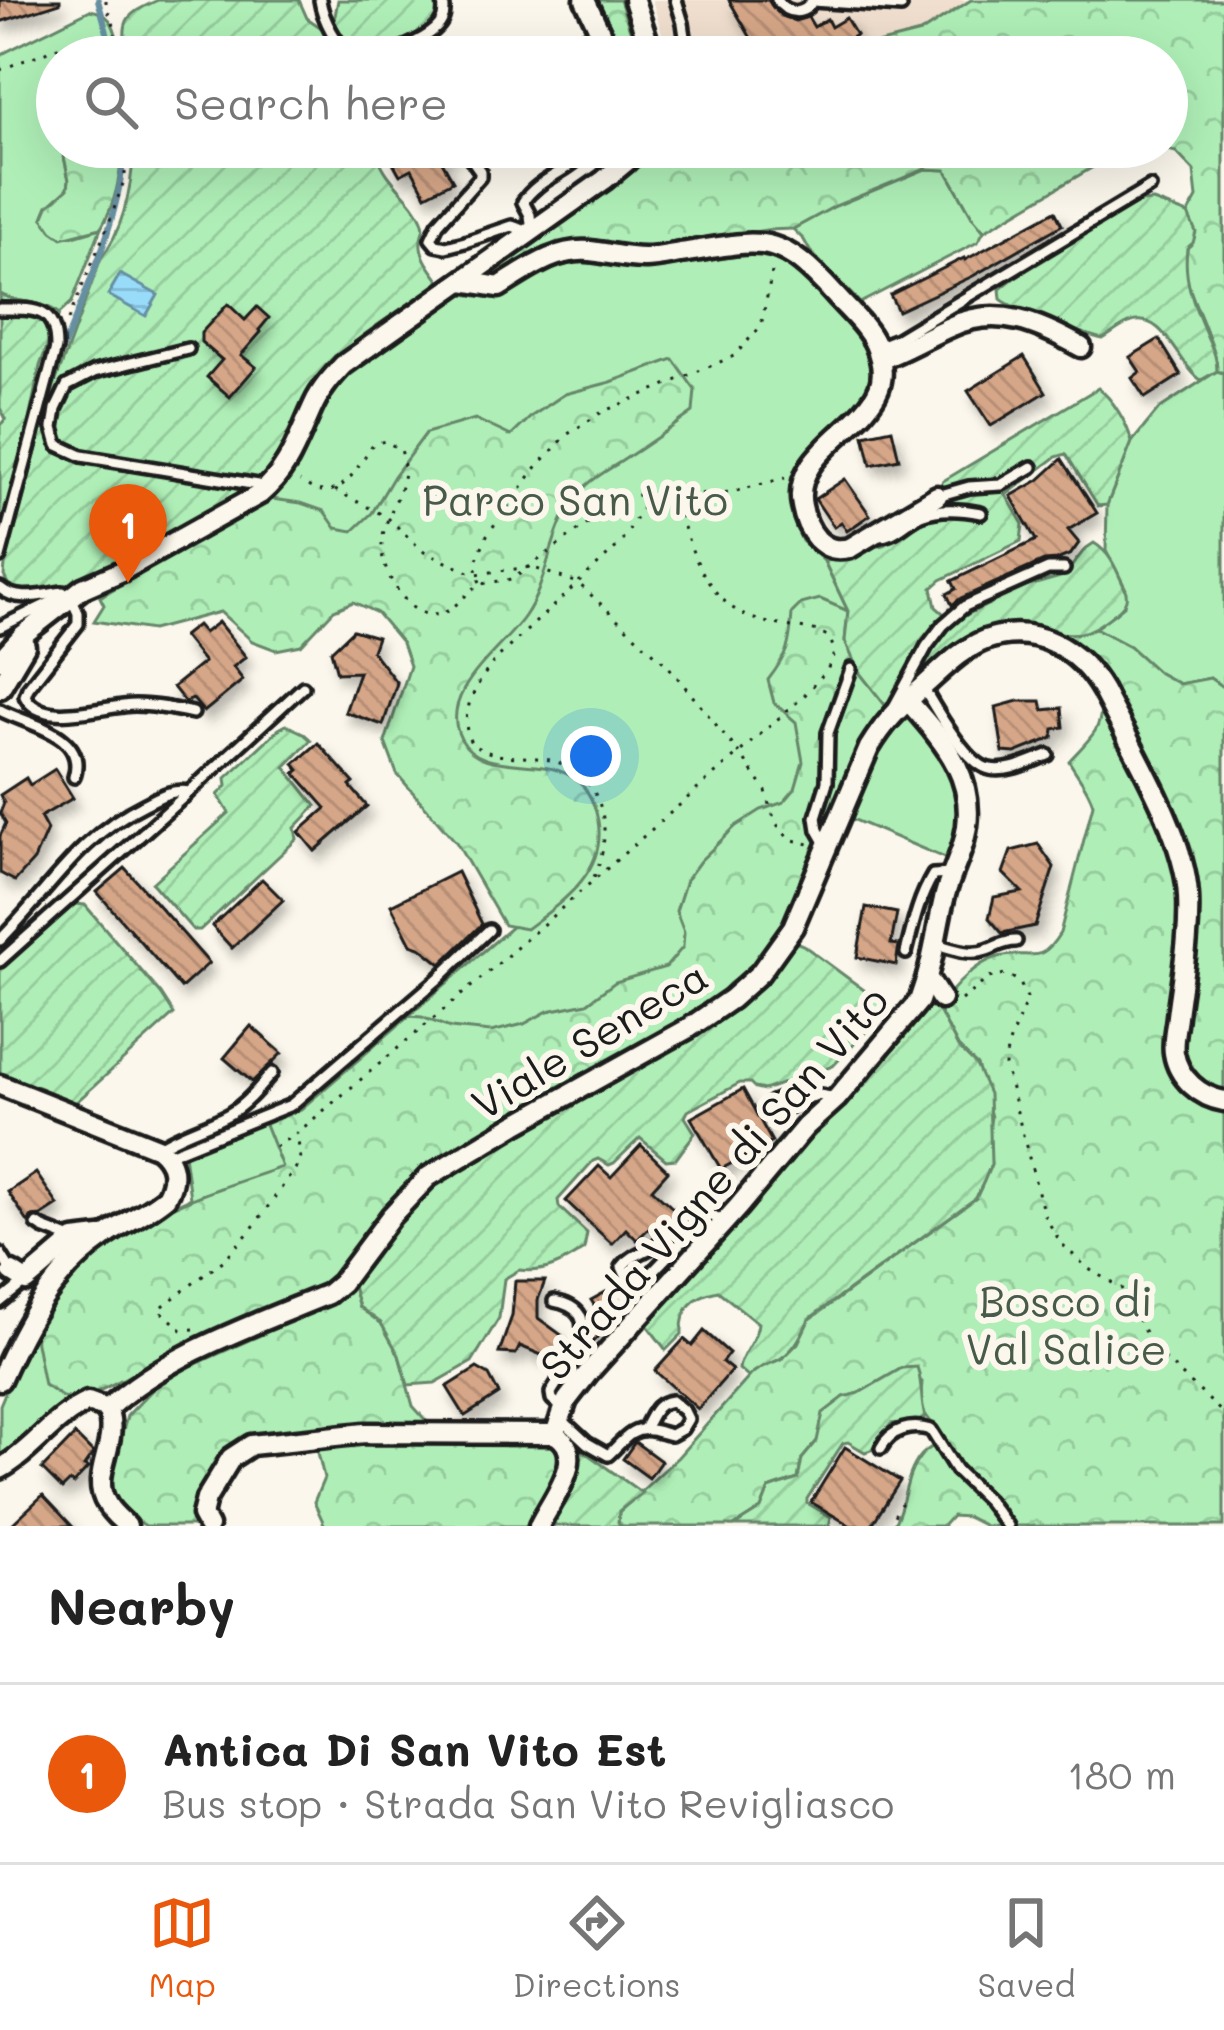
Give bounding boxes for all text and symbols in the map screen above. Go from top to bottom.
search box [36,36,1188,168]
icon: search [78,69,144,135]
text: Search here [174,73,448,131]
park label: Parco San Vito [422,472,728,527]
pin: 1 [89,484,167,583]
your location [561,726,621,786]
street label: Viale Seneca [461,947,717,1131]
street label: Strada Vigne di San Vito [527,973,899,1391]
park label: Bosco di Val Salice [965,1273,1167,1376]
text: Nearby [48,1571,235,1638]
text: Antica Di San Vito Est [162,1719,667,1777]
text: 1 [78,1748,96,1799]
text: 180 m [1067,1748,1176,1799]
text: Bus stop · Strada San Vito Revigliasco [162,1777,894,1828]
tab: Map [149,1890,216,2005]
tab: Directions [513,1890,680,2005]
tab: Saved [978,1890,1075,2005]

